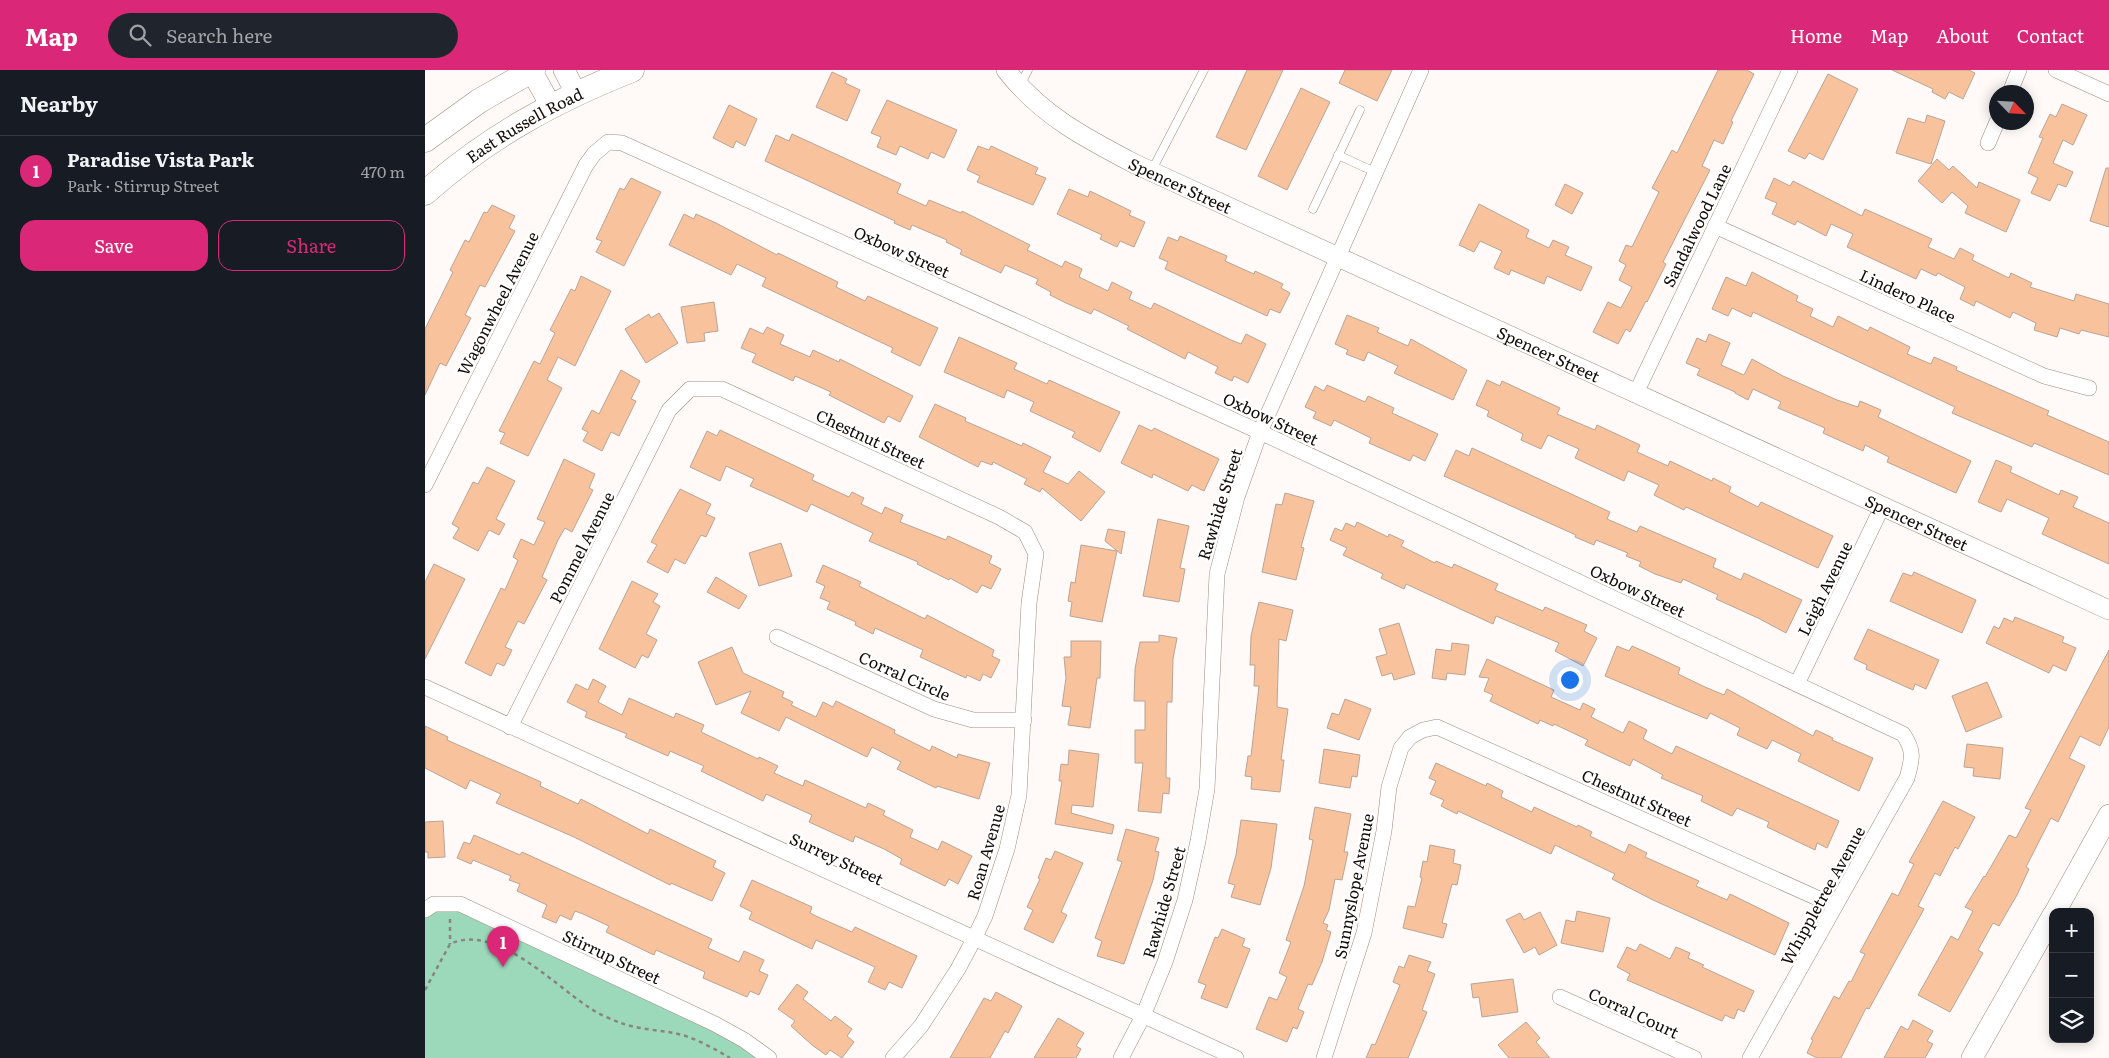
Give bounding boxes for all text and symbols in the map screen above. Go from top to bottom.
search box [108,13,458,58]
text: Map [25,18,78,53]
icon: search [126,21,154,49]
text: Search here [166,21,272,49]
text: Home [1790,22,1842,49]
text: Map [1870,22,1908,49]
text: About [1936,22,1989,49]
text: Contact [2017,22,2084,49]
street label: East Russell Road [461,81,587,168]
north arrow [1989,85,2034,130]
text: Nearby [20,87,98,118]
text: Paradise Vista Park [67,145,254,173]
street label: Spencer Street [1125,151,1236,219]
text: 1 [33,159,39,183]
text: 470 m [361,159,405,183]
street label: Sandalwood Lane [1656,159,1736,291]
text: Park · Stirrup Street [67,173,219,197]
street label: Oxbow Street [850,219,954,283]
button: Save [20,220,208,271]
button: Share [218,220,405,271]
street label: Wagonwheel Avenue [450,227,544,379]
street label: Lindero Place [1856,262,1960,328]
street label: Spencer Street [1493,319,1605,388]
street label: Oxbow Street [1219,385,1323,451]
street label: Chestnut Street [812,402,930,474]
street label: Rawhide Street [1191,445,1248,563]
street label: Pommel Avenue [543,487,619,607]
street label: Spencer Street [1862,488,1973,556]
street label: Leigh Avenue [1791,537,1857,639]
street label: Oxbow Street [1586,557,1690,623]
street label: Corral Circle [855,644,955,706]
your location [1557,667,1583,693]
street label: Chestnut Street [1578,762,1696,832]
street label: Roan Avenue [960,801,1010,903]
street label: Sunnyslope Avenue [1327,811,1379,961]
street label: Whippletree Avenue [1774,821,1870,969]
street label: Surrey Street [786,826,888,890]
street label: Rawhide Street [1136,843,1191,961]
map controls [2049,908,2094,1043]
button: + [2049,908,2094,953]
street label: Stirrup Street [559,923,665,989]
pin: 1 [487,926,519,967]
button: − [2049,953,2094,998]
street label: Corral Court [1585,981,1684,1044]
button: layers [2049,998,2094,1043]

